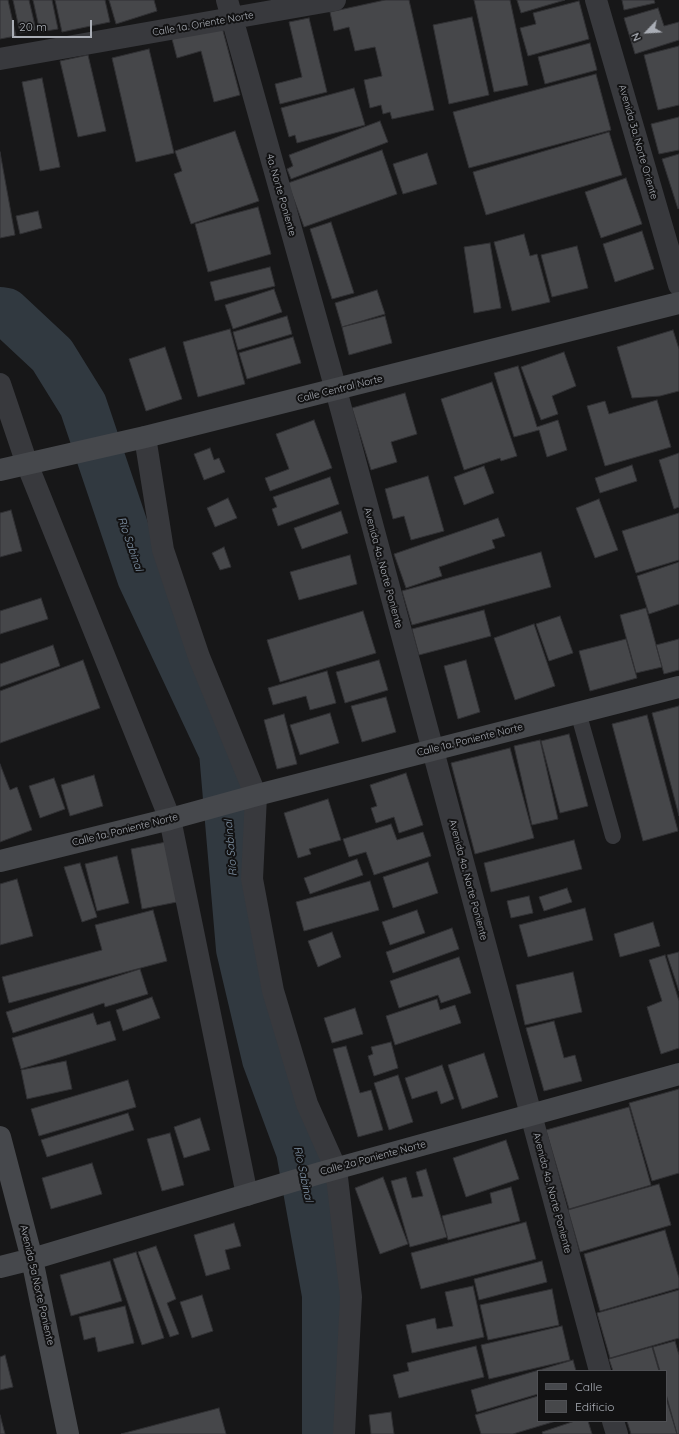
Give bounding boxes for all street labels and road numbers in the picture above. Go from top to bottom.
street label: Calle 1a. Oriente Norte [151,9,255,39]
street label: Avenida 3a. Norte Oriente [616,83,660,201]
street label: 4a. Norte Poniente [264,152,298,238]
street label: Calle Central Norte [296,373,384,405]
street label: Avenida 4a. Norte Poniente [361,506,405,630]
street label: Calle 1a. Poniente Norte [416,721,524,759]
street label: Calle 1a. Poniente Norte [71,811,179,849]
street label: Avenida 4a. Norte Poniente [446,818,490,942]
street label: Avenida 4a. Norte Poniente [530,1131,574,1255]
street label: Calle 2a Poniente Norte [319,1138,427,1178]
street label: Avenida 5a Norte Poniente [17,1224,57,1346]

